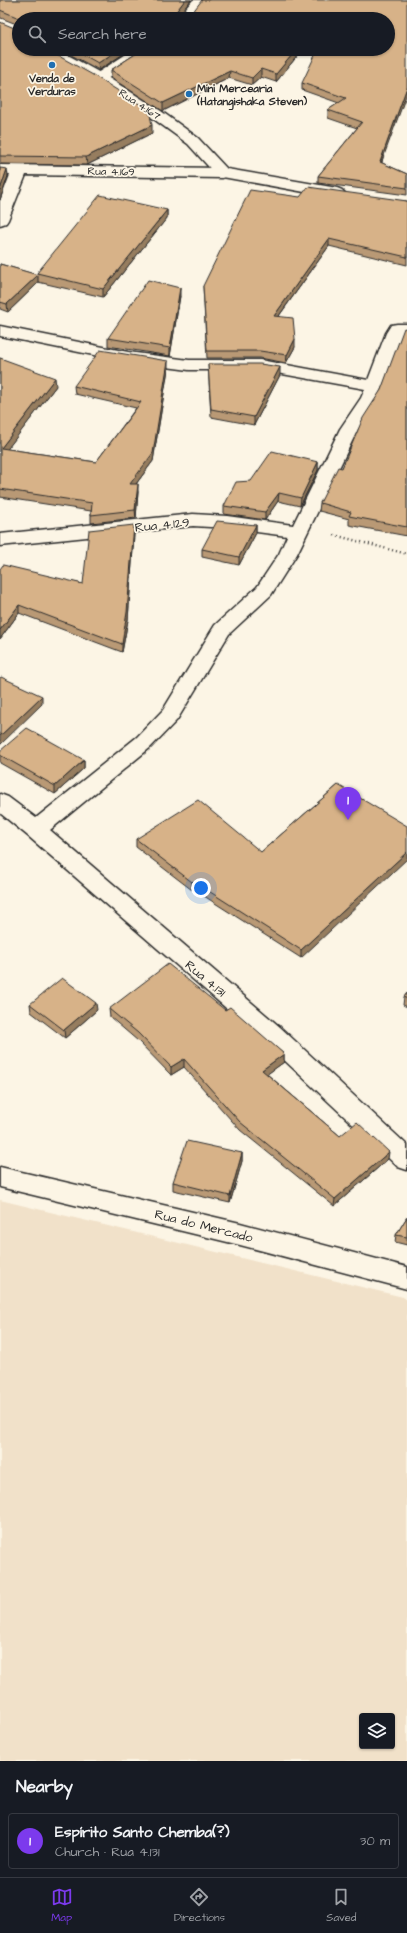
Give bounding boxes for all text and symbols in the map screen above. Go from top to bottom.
search box [12,12,395,56]
icon: search [26,23,48,45]
text: Search here [58,24,147,45]
marker: Venda de Verduras [47,60,57,70]
place label: Venda de Verduras [27,71,76,99]
place label: Mini Mercearia (Hatangishaka Steven) [196,81,307,111]
street label: Rua 4.167 [116,85,164,124]
marker: Mini Mercearia (Hatangishaka Steven) [184,89,194,99]
street label: Rua 4.169 [87,164,135,179]
street label: Rua 4.129 [134,513,190,537]
pin: 1 [335,787,361,820]
your location [191,878,211,898]
street label: Rua 4.131 [181,956,230,1001]
street label: Rua do Mercado [153,1205,255,1247]
map controls [359,1713,395,1749]
button: layers [359,1713,395,1749]
text: Nearby [16,1775,73,1799]
text: Espírito Santo Chemba(?) [55,1822,230,1843]
text: 1 [29,1832,31,1850]
text: 30 m [360,1832,390,1850]
text: Church · Rua 4.131 [55,1843,160,1861]
tab: Map [51,1886,73,1925]
tab: Directions [174,1886,225,1925]
tab: Saved [326,1886,356,1925]

